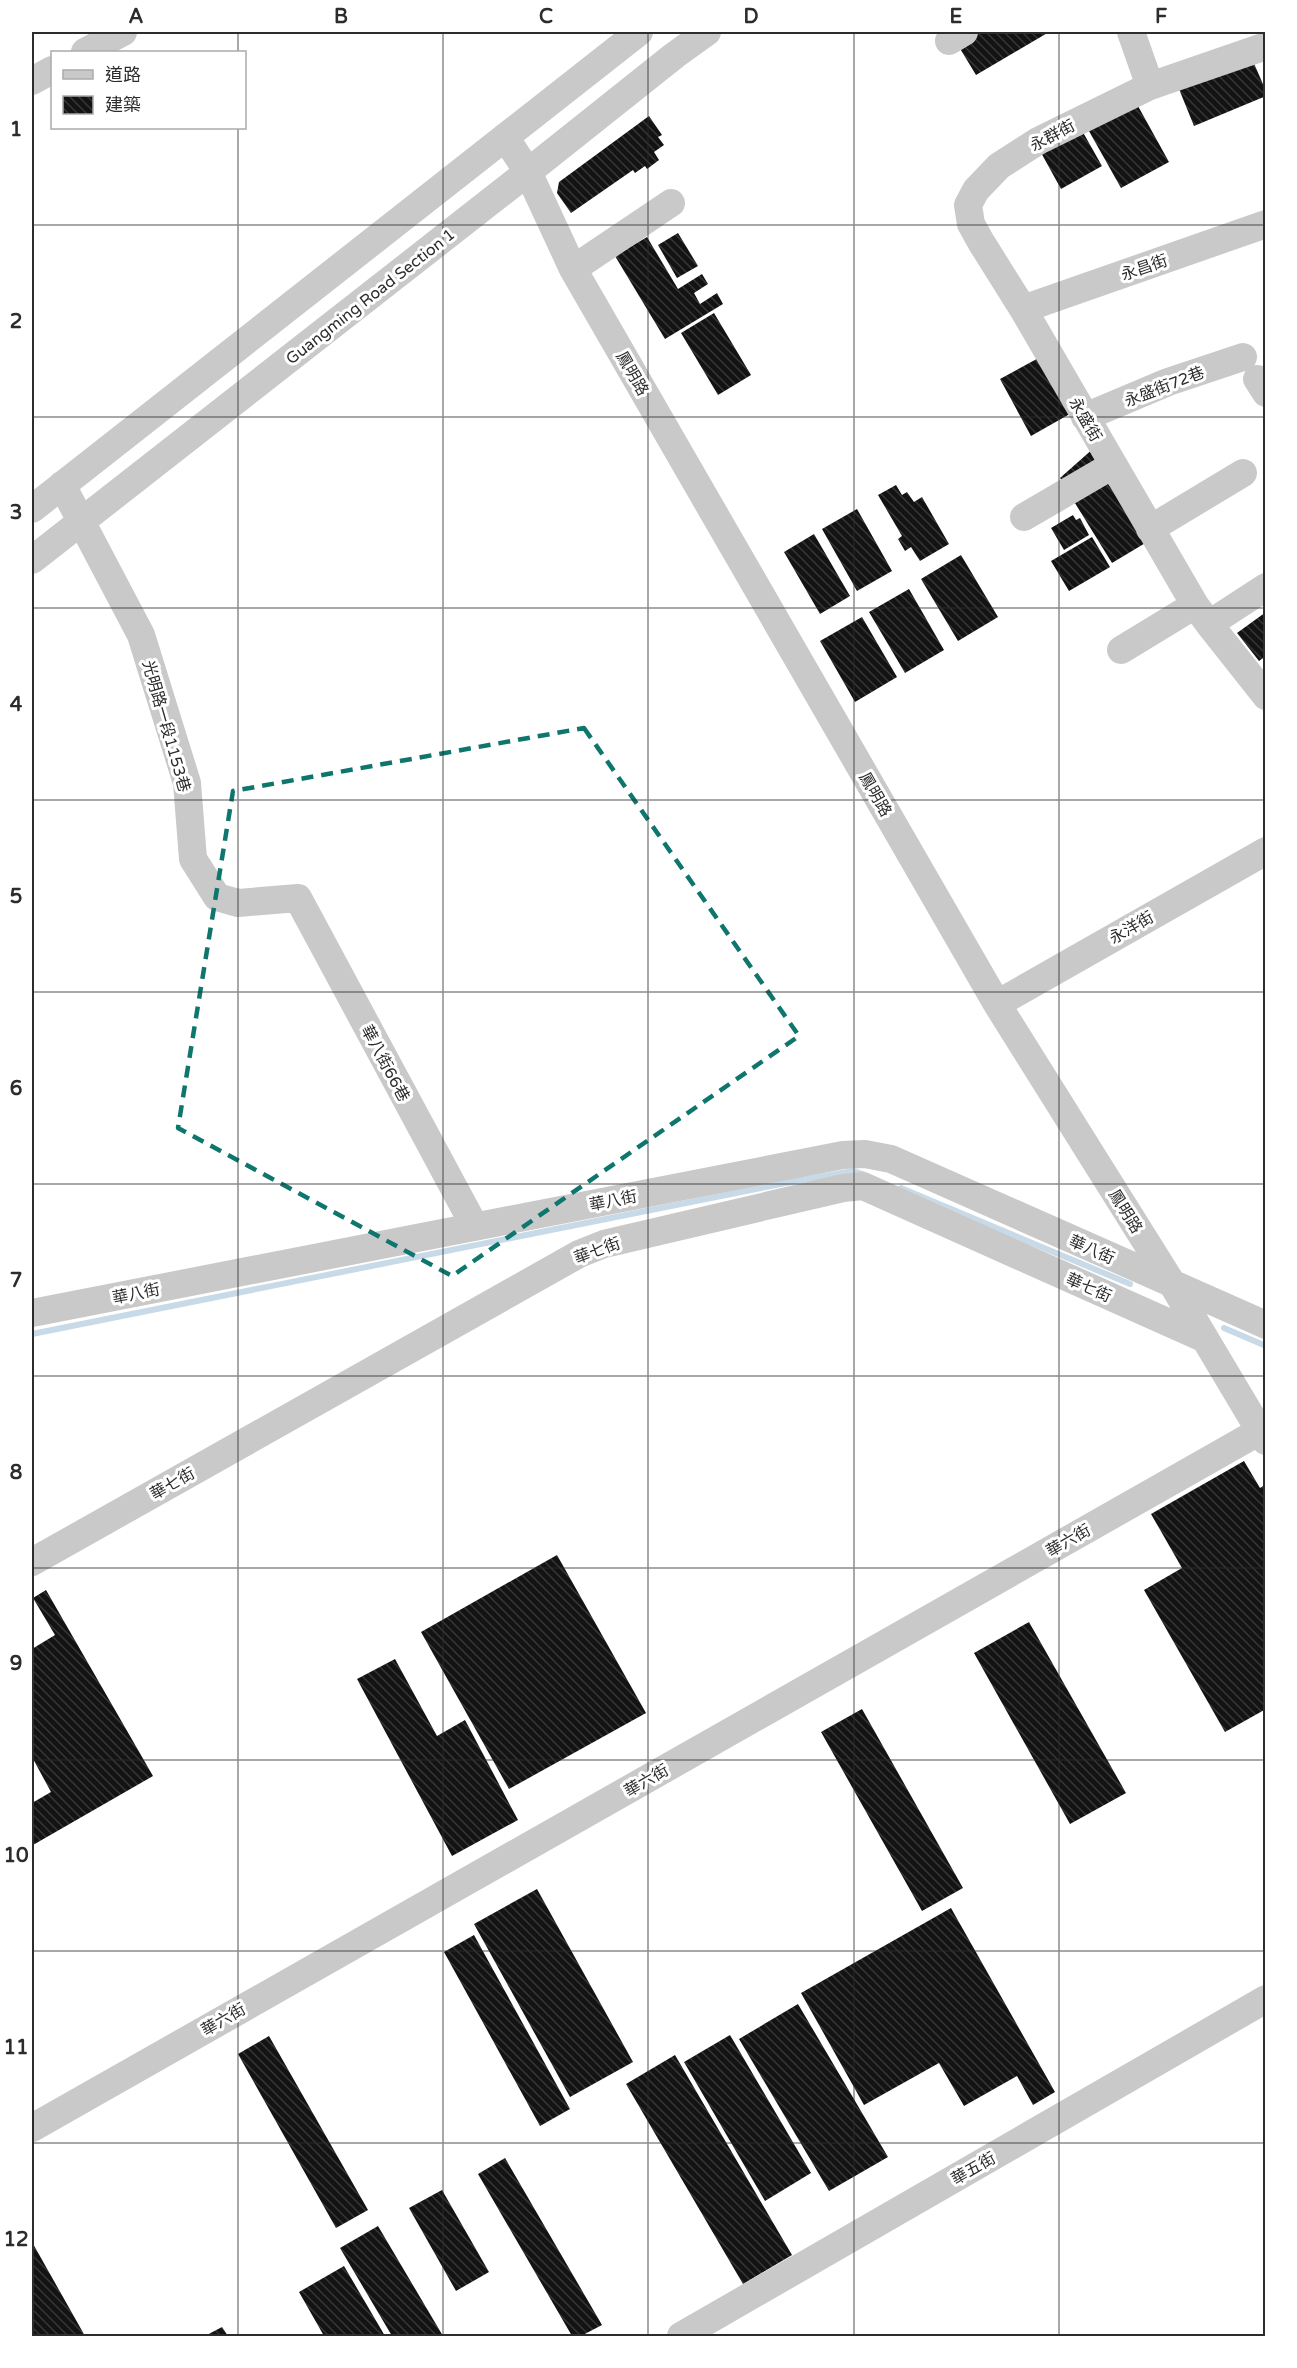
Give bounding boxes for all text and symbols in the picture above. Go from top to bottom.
text: A [129,5,144,29]
text: B [334,5,348,29]
text: C [539,5,553,29]
text: D [743,5,759,29]
text: E [950,5,963,29]
text: F [1155,5,1167,29]
legend [51,51,246,129]
text: 道路 [105,64,141,86]
text: 建築 [105,94,141,116]
street label: 永群街 [1027,116,1078,156]
text: 1 [10,118,22,142]
street label: Guangming Road Section 1 [282,225,459,369]
street label: 永昌街 [1118,251,1170,285]
text: 2 [10,310,22,334]
street label: 鳳明路 [611,348,653,399]
street label: 永盛街72巷 [1122,363,1207,411]
street label: 永盛街 [1064,394,1106,445]
text: 3 [10,501,22,525]
street label: 光明路一段1153巷 [138,658,194,794]
text: 4 [10,693,23,717]
street label: 鳳明路 [854,769,896,820]
text: 5 [10,885,22,909]
street label: 永洋街 [1106,907,1157,949]
street label: 華八街66巷 [357,1022,414,1105]
text: 6 [10,1077,22,1101]
street label: 鳳明路 [1104,1186,1146,1237]
street label: 華八街 [588,1187,639,1215]
street label: 華八街 [1066,1231,1118,1269]
street label: 華七街 [571,1233,623,1269]
text: 7 [10,1269,22,1293]
street label: 華七街 [1063,1269,1115,1307]
street label: 華八街 [111,1280,162,1308]
text: 8 [10,1461,22,1485]
street label: 華七街 [147,1463,198,1504]
street label: 華六街 [1043,1520,1094,1562]
text: 9 [10,1652,22,1676]
street label: 華六街 [621,1760,672,1802]
text: 10 [3,1844,29,1868]
street label: 華六街 [198,1999,249,2041]
text: 11 [3,2036,29,2060]
street label: 華五街 [948,2148,999,2190]
text: 12 [3,2228,29,2252]

